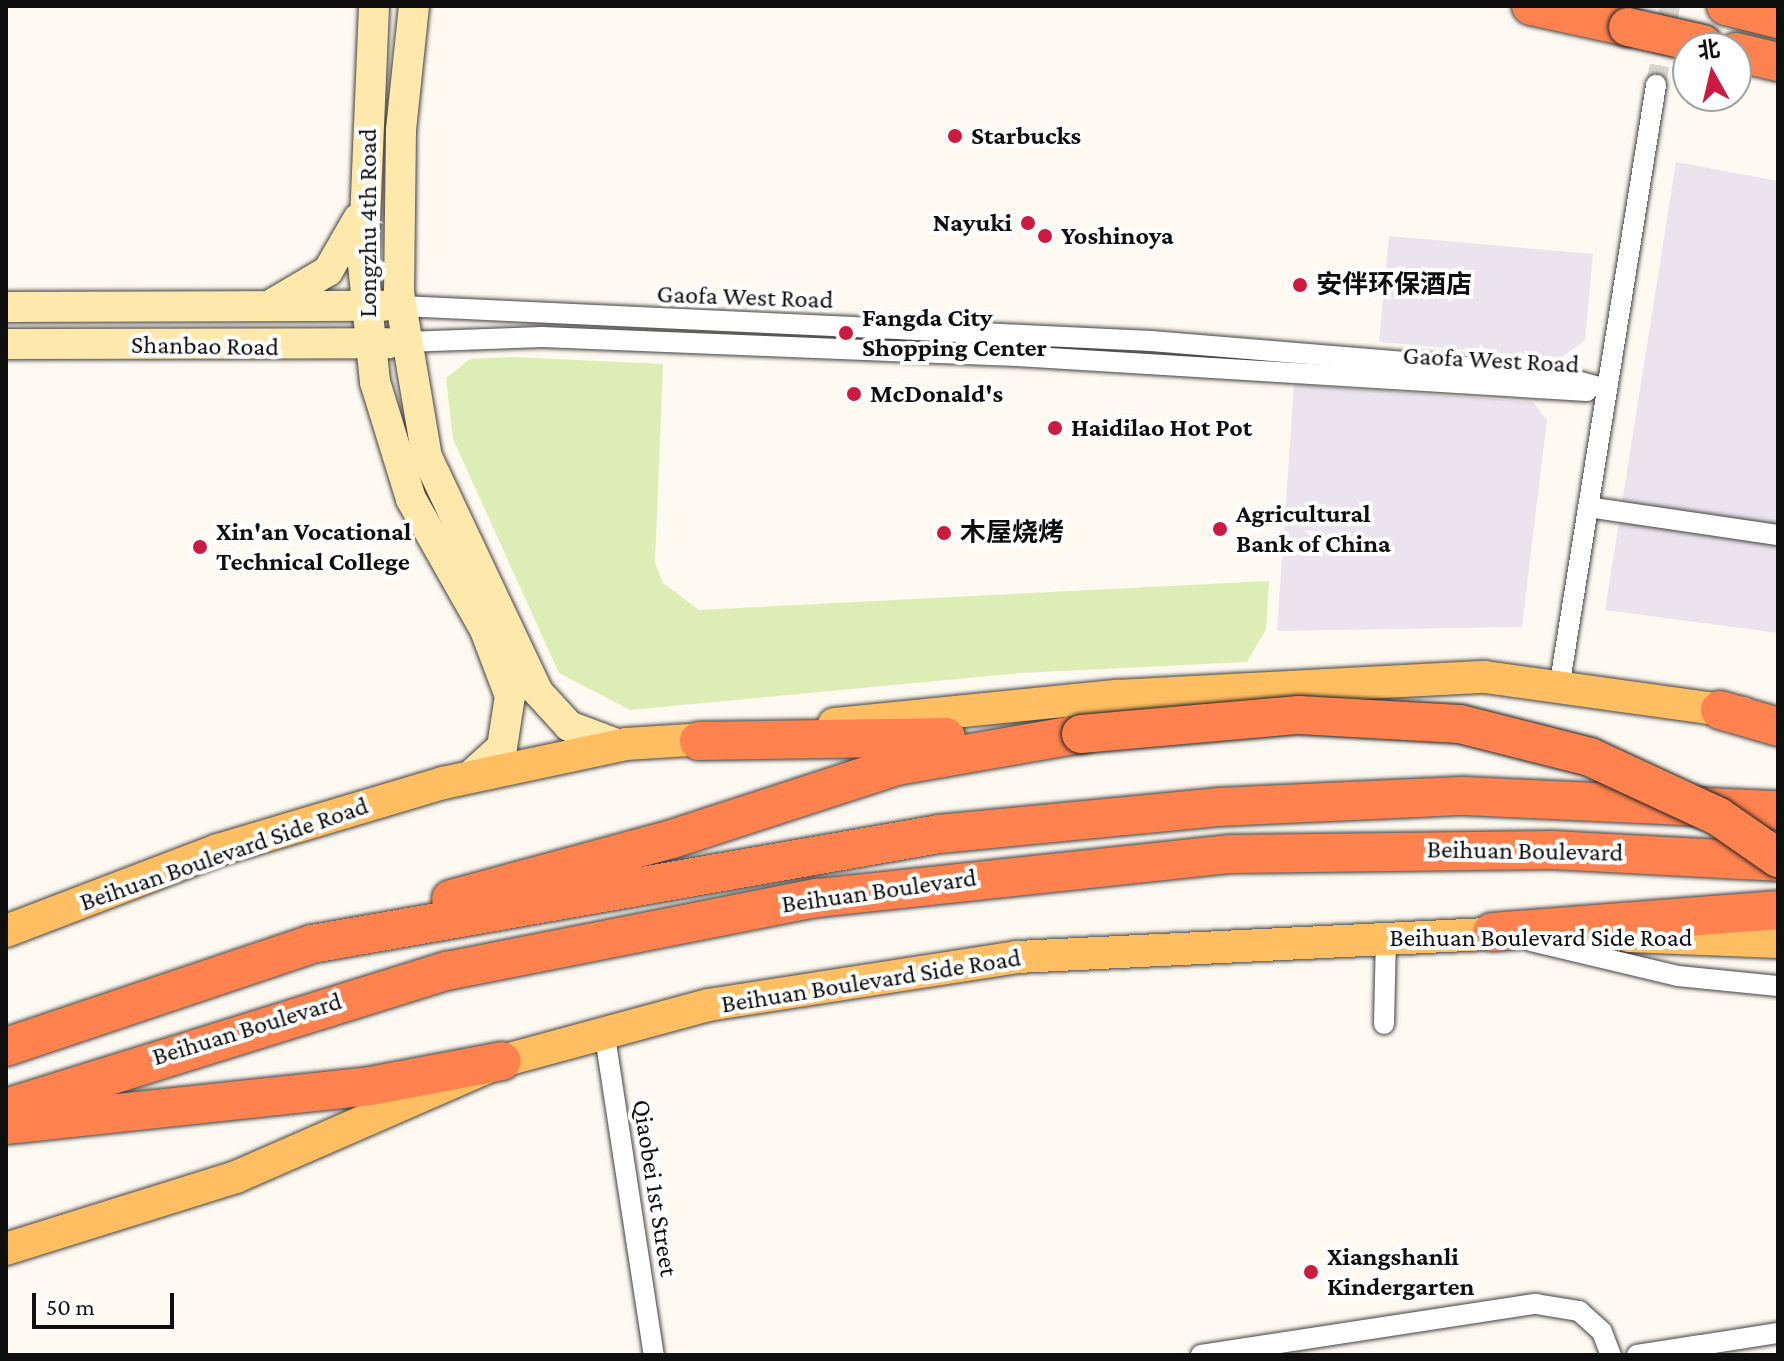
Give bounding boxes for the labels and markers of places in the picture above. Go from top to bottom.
place label: Starbucks [971,120,1081,152]
marker: Starbucks [946,127,964,145]
place label: Nayuki [933,207,1012,239]
marker: Nayuki [1019,214,1037,232]
place label: Yoshinoya [1061,220,1174,252]
marker: Yoshinoya [1036,227,1054,245]
place label: 安伴环保酒店 [1316,269,1472,301]
marker: 安伴环保酒店 [1291,276,1309,294]
place label: Fangda City Shopping Center [862,302,1047,364]
marker: Fangda City Shopping Center [837,324,855,342]
place label: McDonald's [870,378,1003,410]
marker: McDonald's [845,385,863,403]
place label: Haidilao Hot Pot [1071,412,1252,444]
marker: Haidilao Hot Pot [1046,419,1064,437]
place label: Agricultural Bank of China [1236,498,1391,560]
place label: Xin'an Vocational Technical College [216,516,411,578]
place label: 木屋烧烤 [960,517,1064,549]
marker: Agricultural Bank of China [1211,520,1229,538]
marker: 木屋烧烤 [935,524,953,542]
marker: Xin'an Vocational Technical College [191,538,209,556]
place label: Xiangshanli Kindergarten [1327,1241,1475,1302]
marker: Xiangshanli Kindergarten [1302,1263,1320,1281]

